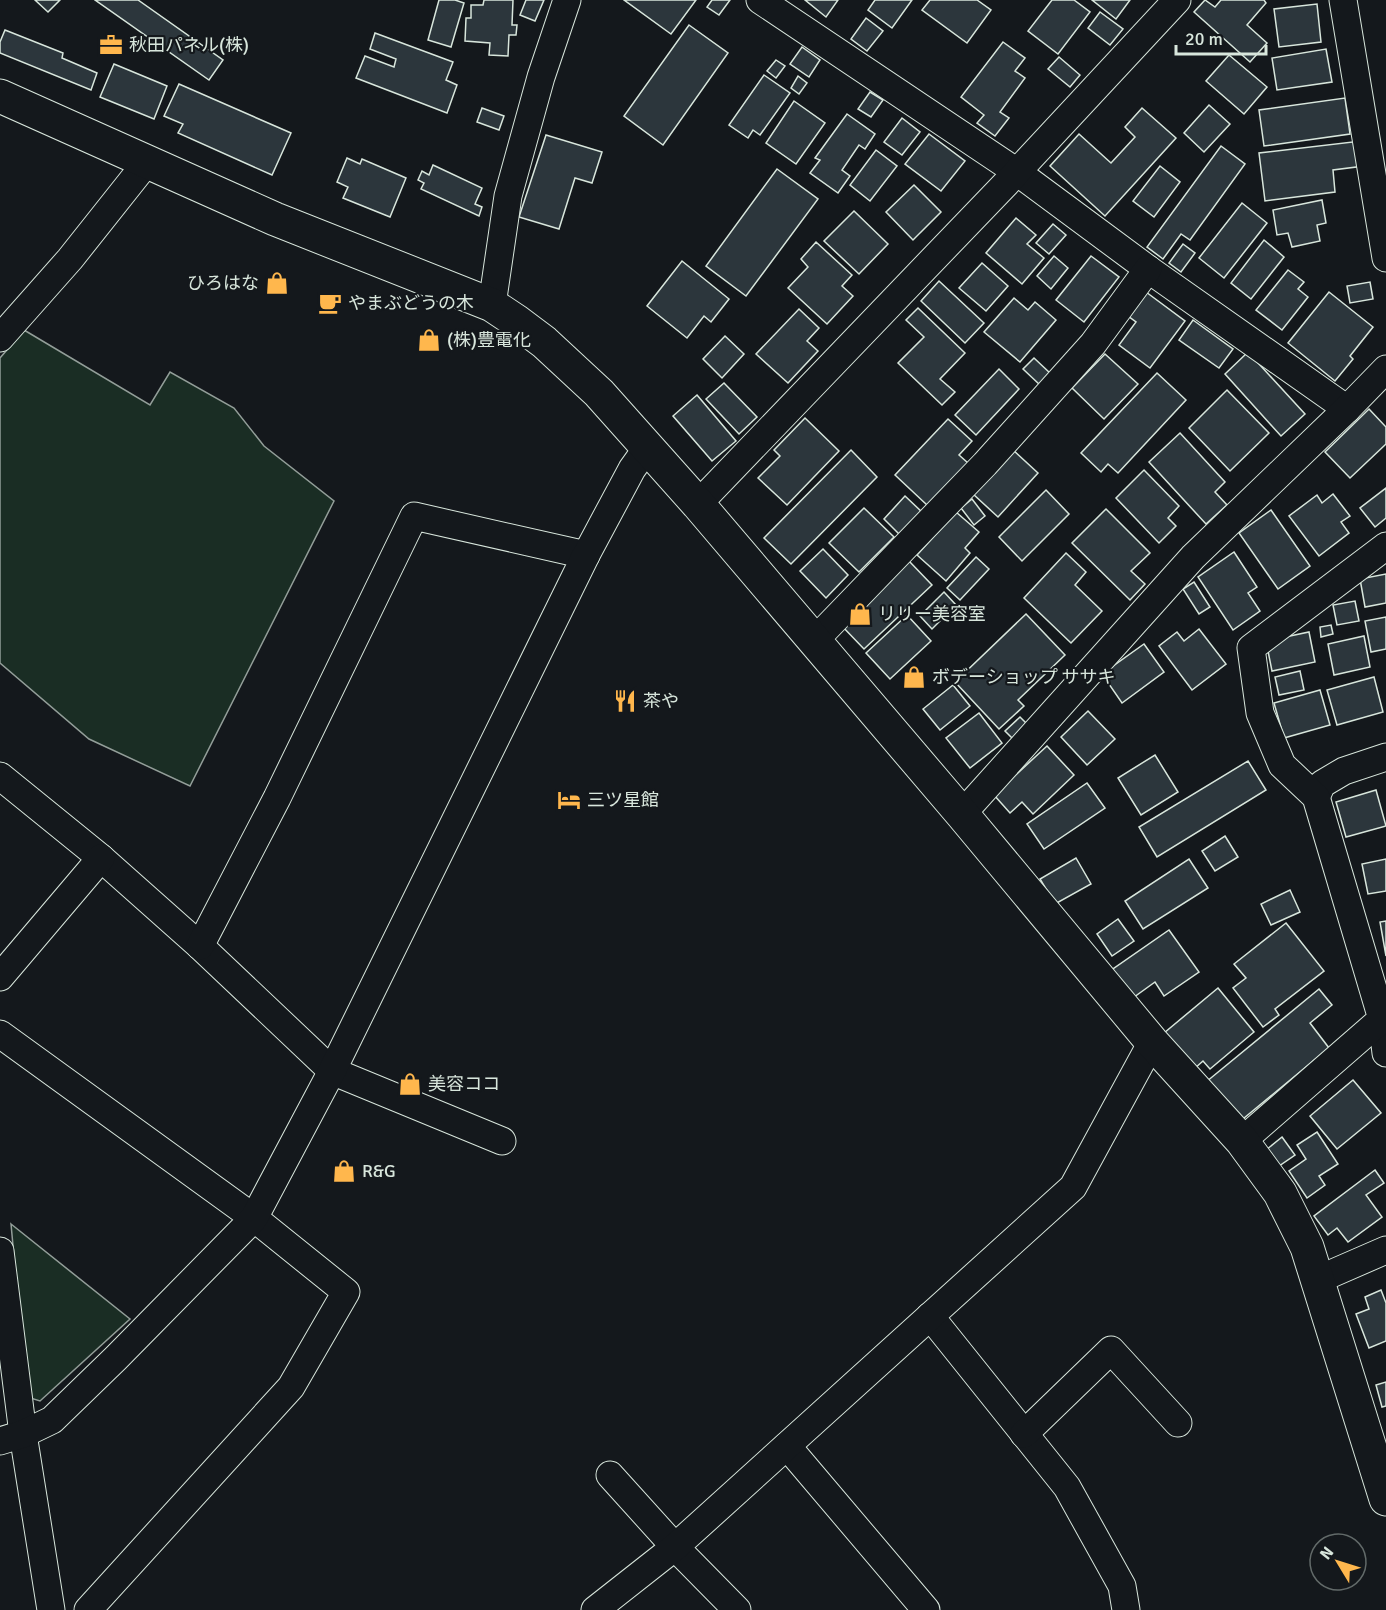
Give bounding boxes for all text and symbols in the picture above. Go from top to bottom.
scale bar [1176,18,1266,56]
text: 20 m [1185,28,1223,50]
office icon: 秋田パネル(株) [98,32,124,58]
place label: 秋田パネル(株) [129,34,249,56]
shop icon: ひろはな [264,270,290,296]
place label: ひろはな [187,272,259,294]
cafe icon: やまぶどうの木 [317,290,343,316]
place label: やまぶどうの木 [348,292,474,314]
shop icon: (株)豊電化 [416,327,442,353]
place label: (株)豊電化 [447,329,531,351]
shop icon: リリー美容室 [847,601,873,627]
place label: リリー美容室 [878,603,986,625]
shop icon: ボデーショップ ササキ [901,664,927,690]
place label: ボデーショップ ササキ [932,666,1116,688]
restaurant icon: 茶や [612,688,638,714]
place label: 茶や [643,690,679,712]
hotel icon: 三ツ星館 [556,787,582,813]
place label: 三ツ星館 [587,789,659,811]
shop icon: 美容ココ [397,1071,423,1097]
place label: 美容ココ [428,1073,500,1095]
shop icon: R&G [331,1158,357,1184]
place label: R&G [362,1160,396,1182]
north arrow [1308,1532,1368,1592]
text: N [1316,1543,1338,1564]

